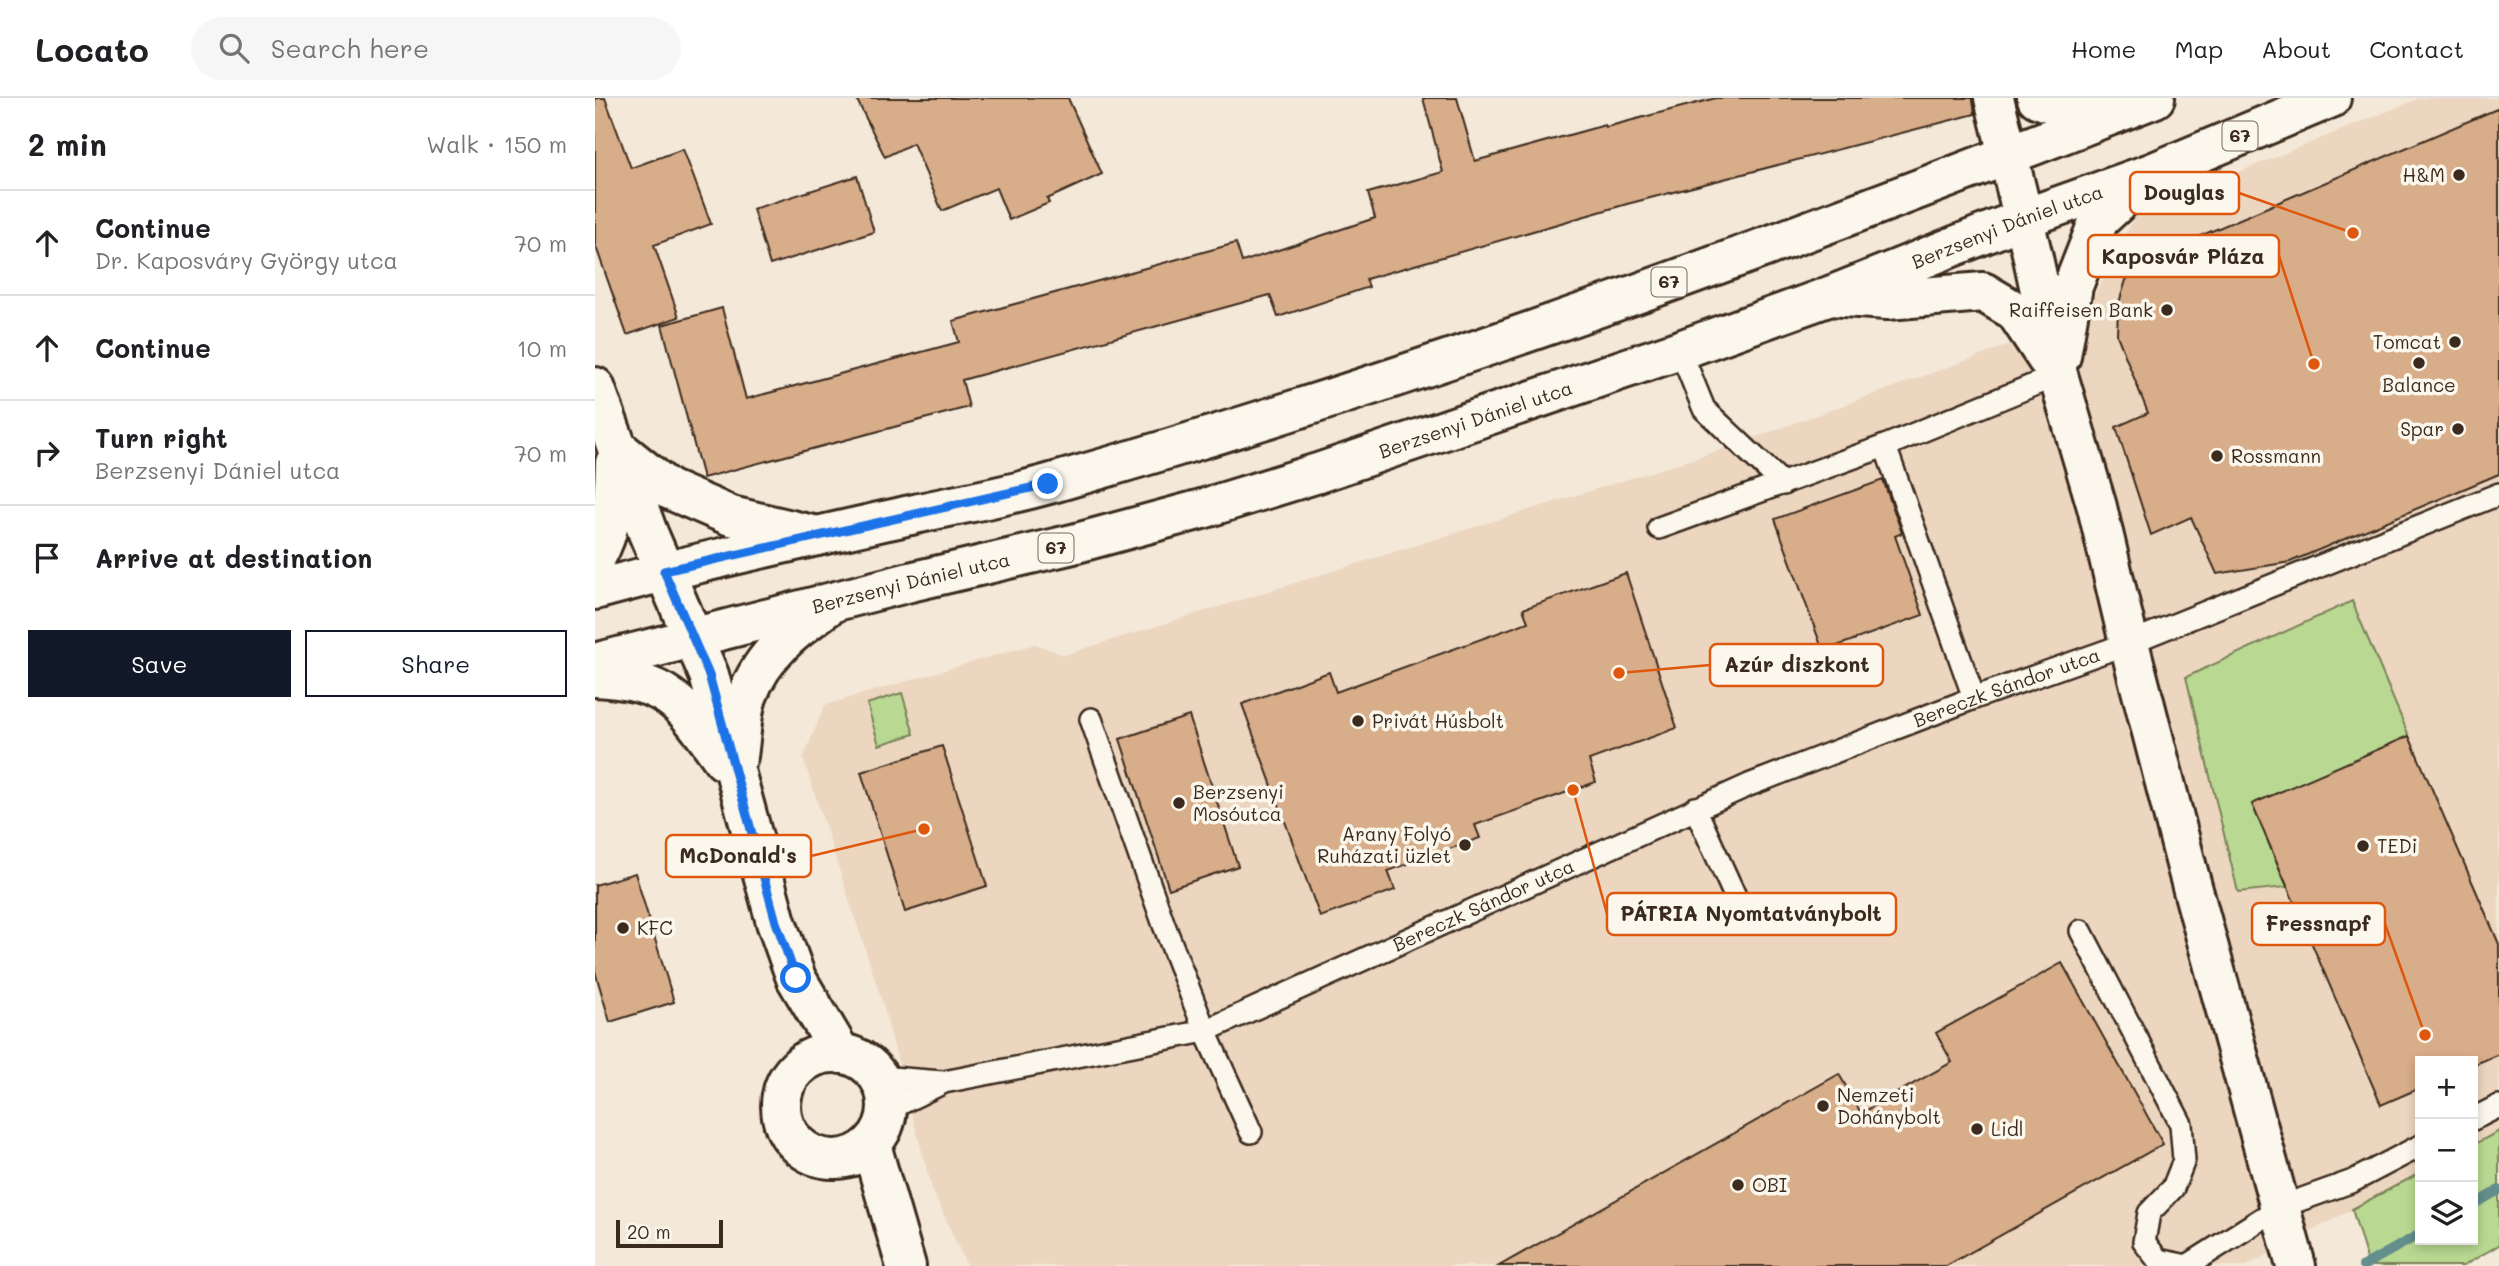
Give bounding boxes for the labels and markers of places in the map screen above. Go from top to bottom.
place label: H&M [2403,162,2445,187]
marker: H&M [2451,167,2467,183]
callout: Douglas [2130,172,2239,214]
callout: Kaposvár Pláza [2088,235,2279,277]
place label: Raiffeisen Bank [2009,297,2153,322]
marker: Raiffeisen Bank [2159,302,2175,318]
place label: Tomcat [2373,329,2441,354]
marker: Tomcat [2447,334,2463,350]
marker: Balance [2411,355,2427,371]
place label: Balance [2382,372,2456,397]
place label: Spar [2400,416,2444,441]
marker: Spar [2450,421,2466,437]
place label: Rossmann [2231,443,2321,468]
marker: Rossmann [2209,448,2225,464]
callout: Azúr diszkont [1710,644,1883,686]
place label: Privát Húsbolt [1372,708,1504,733]
marker: Privát Húsbolt [1350,713,1366,729]
place label: Berzsenyi Mosóutca [1193,779,1284,826]
marker: Berzsenyi Mosóutca [1171,795,1187,811]
place label: Arany Folyó Ruházati üzlet [1317,821,1451,868]
place label: TEDi [2377,833,2417,858]
callout: McDonald's [666,835,811,877]
marker: Arany Folyó Ruházati üzlet [1457,837,1473,853]
marker: TEDi [2355,838,2371,854]
callout: PÁTRIA Nyomtatványbolt [1607,893,1896,935]
callout: Fressnapf [2252,903,2385,945]
place label: KFC [637,915,673,940]
marker: KFC [615,920,631,936]
place label: Nemzeti Dohánybolt [1837,1082,1941,1129]
marker: Nemzeti Dohánybolt [1815,1098,1831,1114]
place label: Lidl [1991,1116,2024,1141]
marker: Lidl [1969,1121,1985,1137]
place label: OBI [1752,1172,1787,1197]
marker: OBI [1730,1177,1746,1193]

